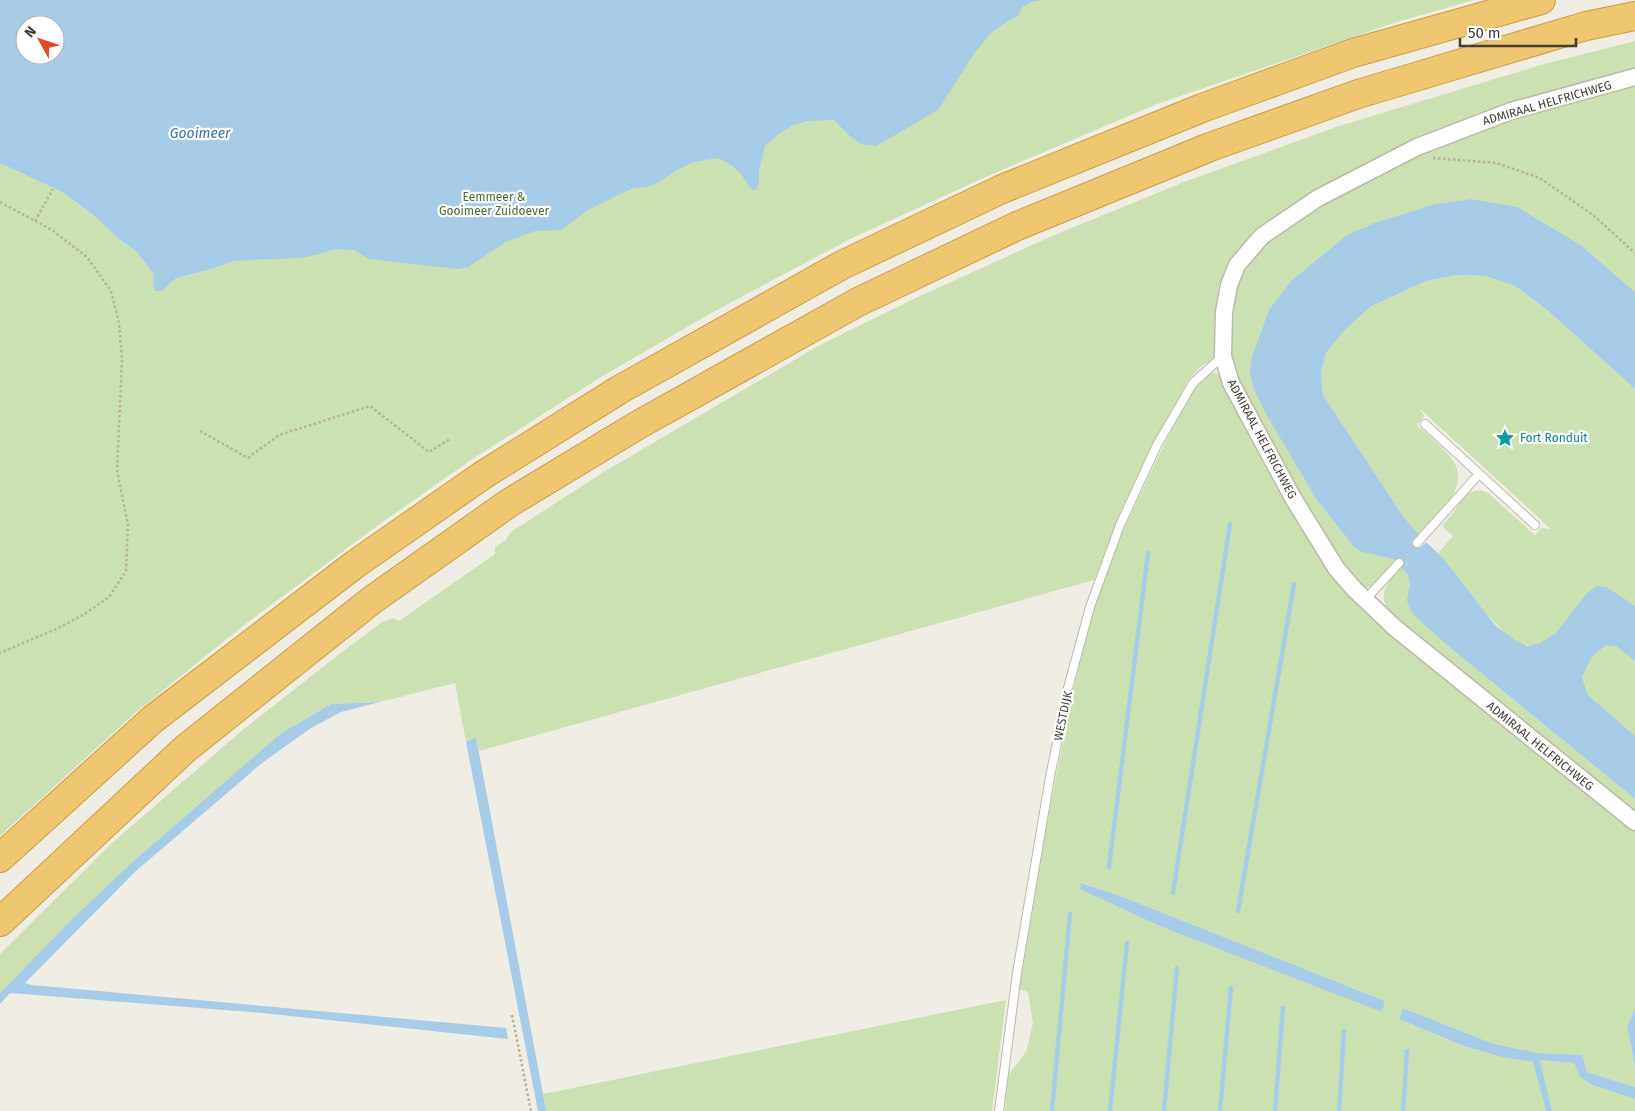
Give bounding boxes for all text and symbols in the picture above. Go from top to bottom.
north arrow [15,15,65,65]
scale bar [1460,15,1576,47]
text: N [21,23,40,41]
text: 50 m [1468,24,1501,42]
street label: ADMIRAAL HELFRICHWEG [1481,78,1613,128]
water label: Gooimeer [170,125,231,142]
park label: Eemmeer & Gooimeer Zuidoever [439,190,549,218]
street label: ADMIRAAL HELFRICHWEG [1224,377,1300,501]
place icon: Fort Ronduit [1494,427,1516,449]
place label: Fort Ronduit [1520,431,1588,445]
street label: WESTDIJK [1051,689,1075,742]
street label: ADMIRAAL HELFRICHWEG [1484,699,1596,793]

